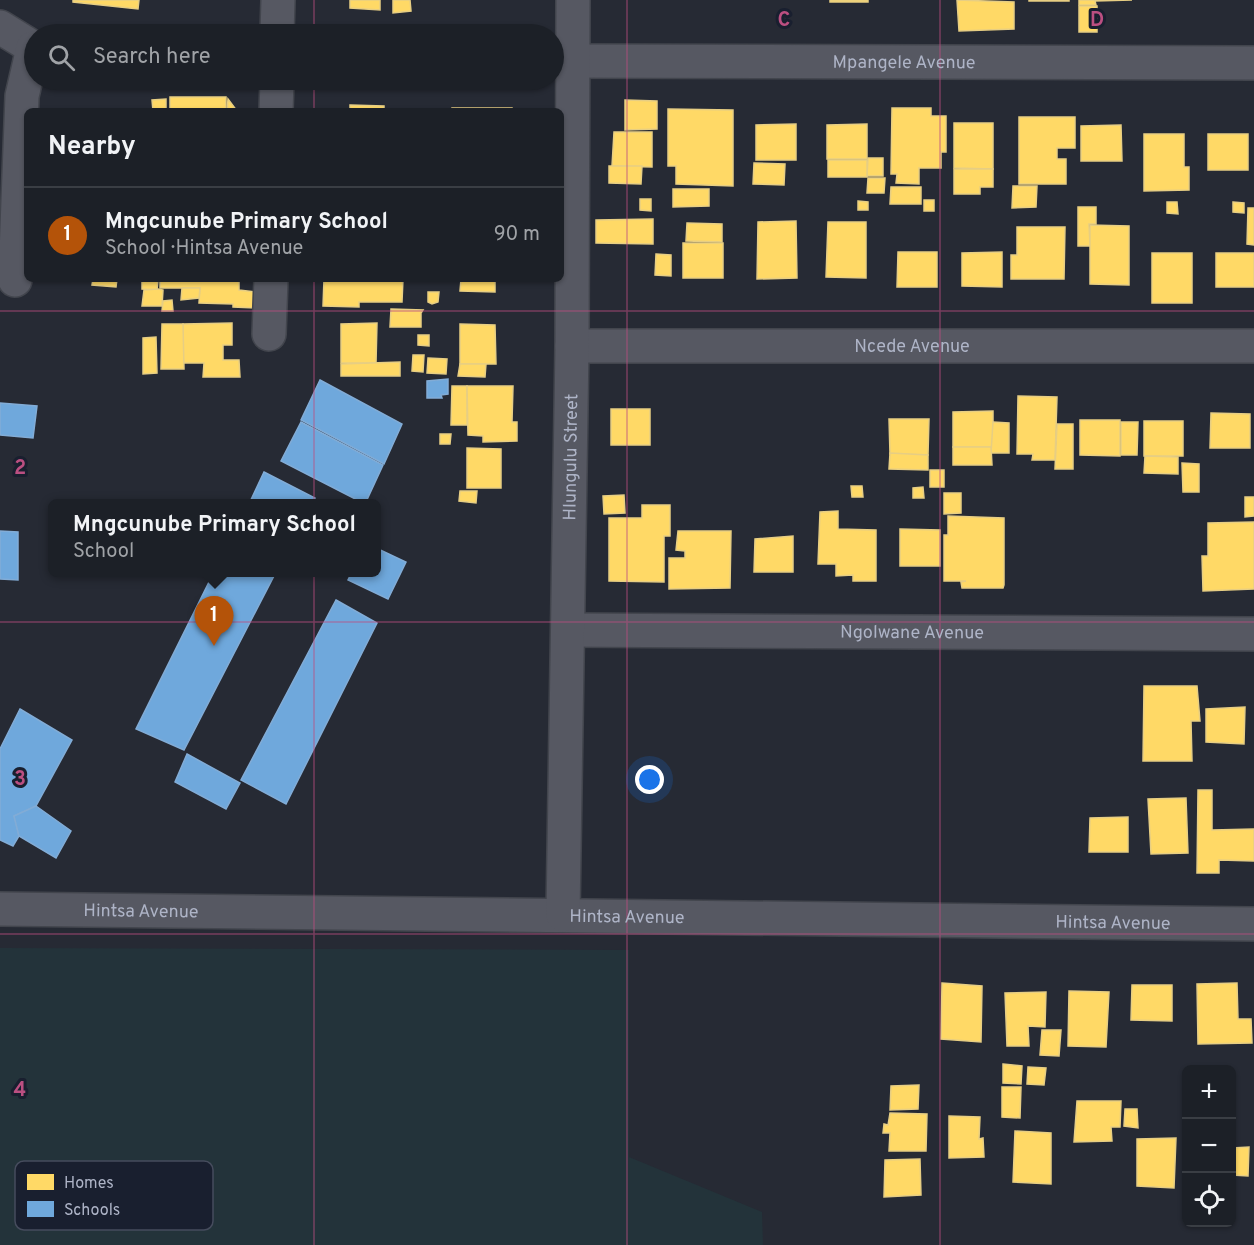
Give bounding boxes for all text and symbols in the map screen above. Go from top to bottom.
text: C [778,8,790,34]
text: D [1090,8,1104,34]
search box [24,24,564,90]
icon: search [45,41,78,74]
text: Search here [93,44,211,71]
street label: Mpangele Avenue [833,52,975,75]
text: Nearby [48,131,136,164]
text: Mngcunube Primary School [105,209,388,236]
text: 1 [64,222,72,248]
text: 90 m [494,222,540,248]
text: School · Hintsa Avenue [105,236,303,262]
street label: Ncede Avenue [854,336,970,359]
street label: Hlungulu Street [559,393,584,521]
text: 2 [14,456,26,482]
popup [48,499,381,577]
text: Mngcunube Primary School [73,512,356,539]
text: School [73,539,134,565]
pin: 1 [194,596,234,646]
street label: Ngolwane Avenue [840,622,984,645]
your location [635,765,664,794]
text: 3 [14,767,26,793]
street label: Hintsa Avenue [83,900,199,924]
street label: Hintsa Avenue [569,906,685,930]
street label: Hintsa Avenue [1055,912,1171,936]
map controls [1182,1065,1236,1227]
button: + [1182,1065,1236,1119]
text: 4 [14,1078,26,1104]
button: − [1182,1119,1236,1173]
legend [15,1161,213,1230]
button: locate [1182,1173,1236,1227]
text: Homes [64,1174,114,1194]
text: Schools [64,1201,120,1221]

